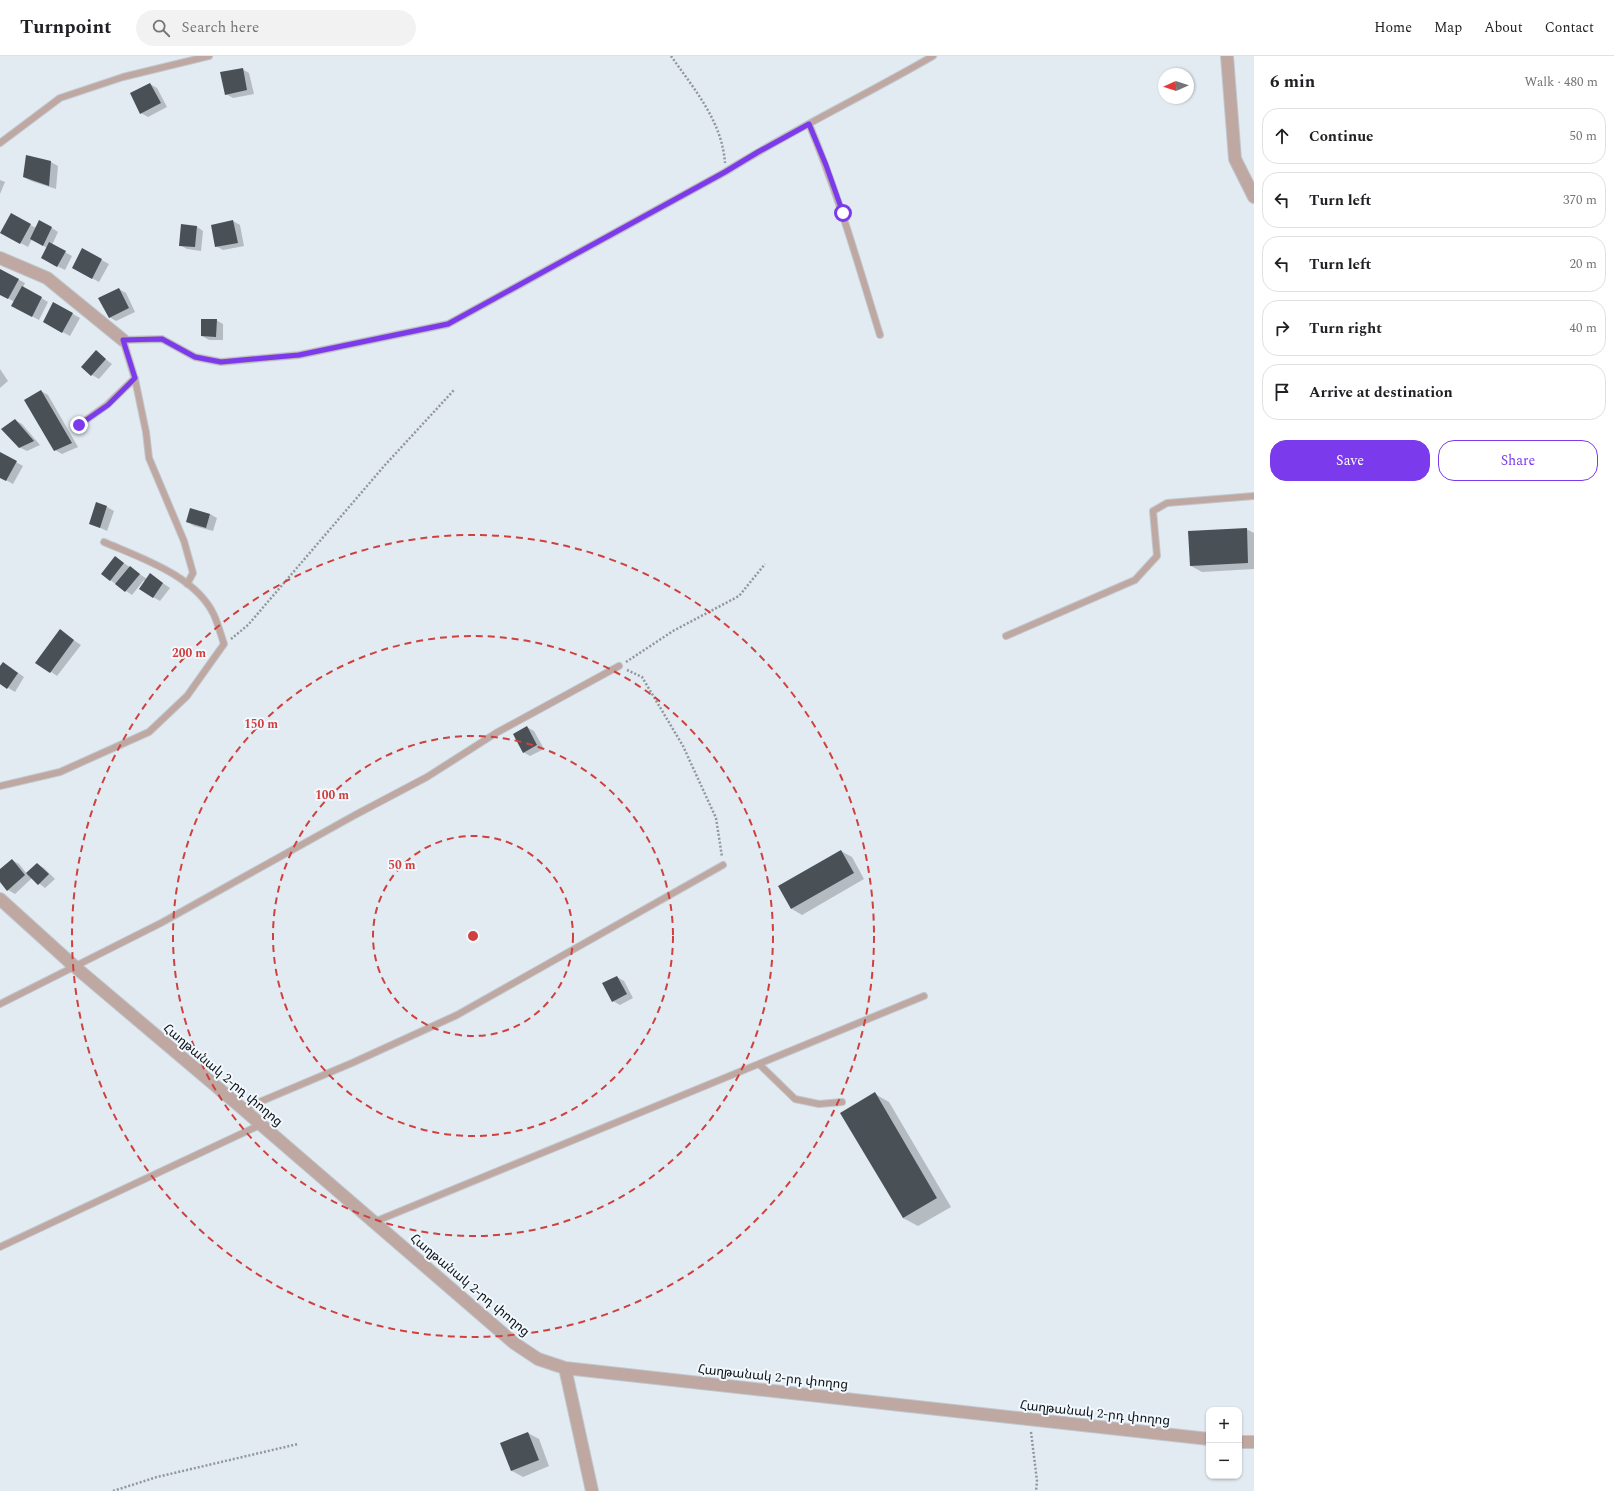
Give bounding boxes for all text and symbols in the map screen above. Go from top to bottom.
search box [136,10,416,46]
text: Turnpoint [20,13,112,42]
text: Search here [182,16,259,39]
icon: search [150,17,172,39]
text: Home [1374,17,1412,38]
text: Map [1434,17,1462,38]
text: About [1484,17,1523,38]
text: Contact [1545,17,1594,38]
north arrow [1158,68,1194,104]
text: 6 min [1270,69,1315,95]
text: Walk · 480 m [1524,72,1598,92]
icon: ahead [1271,125,1293,147]
text: Continue [1309,125,1374,148]
text: 50 m [1570,126,1597,146]
icon: left [1271,189,1293,211]
text: Turn left [1309,189,1371,212]
text: 370 m [1563,190,1597,210]
route start [834,204,852,222]
icon: left [1271,253,1293,275]
text: Turn left [1309,253,1371,276]
text: 20 m [1570,254,1597,274]
icon: right [1271,317,1293,339]
text: Turn right [1309,317,1382,340]
text: 40 m [1570,318,1597,338]
icon: arrive [1271,381,1293,403]
text: Arrive at destination [1309,381,1453,404]
route end [70,416,88,434]
button: Save [1270,440,1430,481]
button: Share [1438,440,1598,481]
text: 200 m [172,644,206,663]
text: 150 m [244,715,278,734]
text: 100 m [315,786,349,805]
text: 50 m [388,856,416,875]
centre of rings [466,929,480,943]
street label: Հաղթանակ 2-րդ փողոց [159,1019,287,1131]
street label: Հաղթանակ 2-րդ փողոց [406,1229,534,1341]
street label: Հաղթանակ 2-րդ փողոց [697,1359,849,1395]
street label: Հաղթանակ 2-րդ փողոց [1019,1395,1171,1431]
map controls [1206,1407,1242,1479]
button: + [1206,1407,1242,1443]
button: − [1206,1443,1242,1479]

